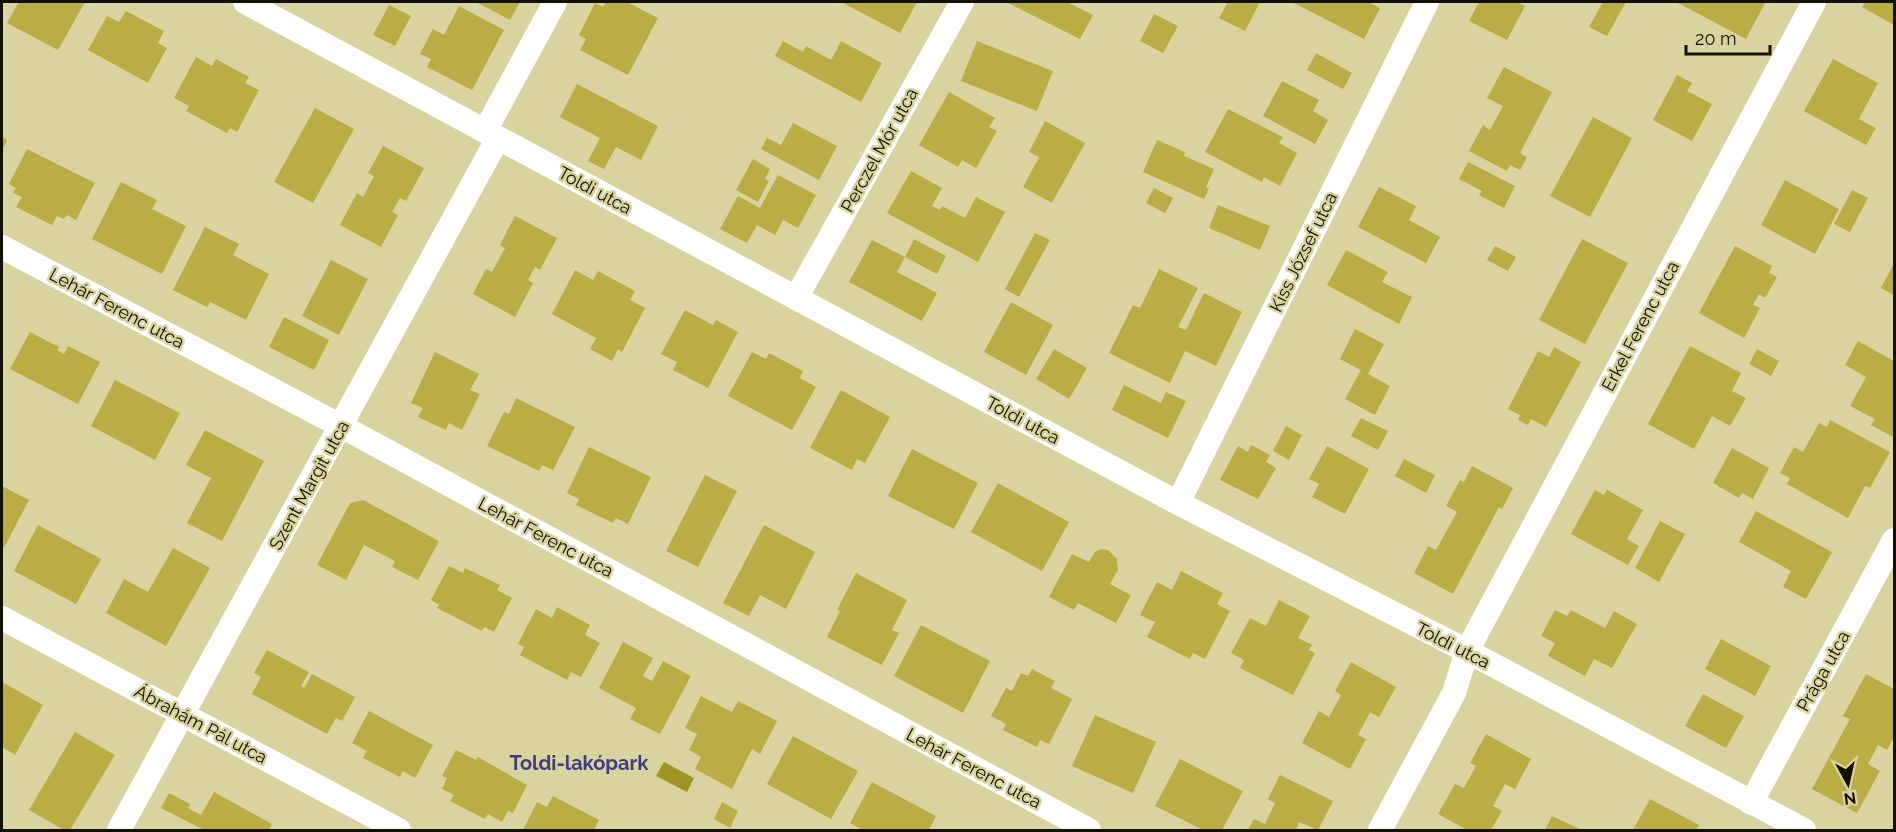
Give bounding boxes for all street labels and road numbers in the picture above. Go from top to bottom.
street label: Perczel Mór utca [836,84,922,216]
street label: Toldi utca [555,162,635,218]
street label: Kiss József utca [1265,189,1341,315]
street label: Erkel Ferenc utca [1597,257,1683,395]
street label: Lehár Ferenc utca [46,264,188,352]
street label: Toldi utca [983,392,1063,448]
street label: Szent Margit utca [265,417,353,553]
street label: Lehár Ferenc utca [475,493,617,581]
street label: Toldi utca [1412,617,1494,673]
street label: Prága utca [1792,627,1854,715]
street label: Ábrahám Pál utca [131,679,271,768]
street label: Lehár Ferenc utca [903,724,1045,812]

